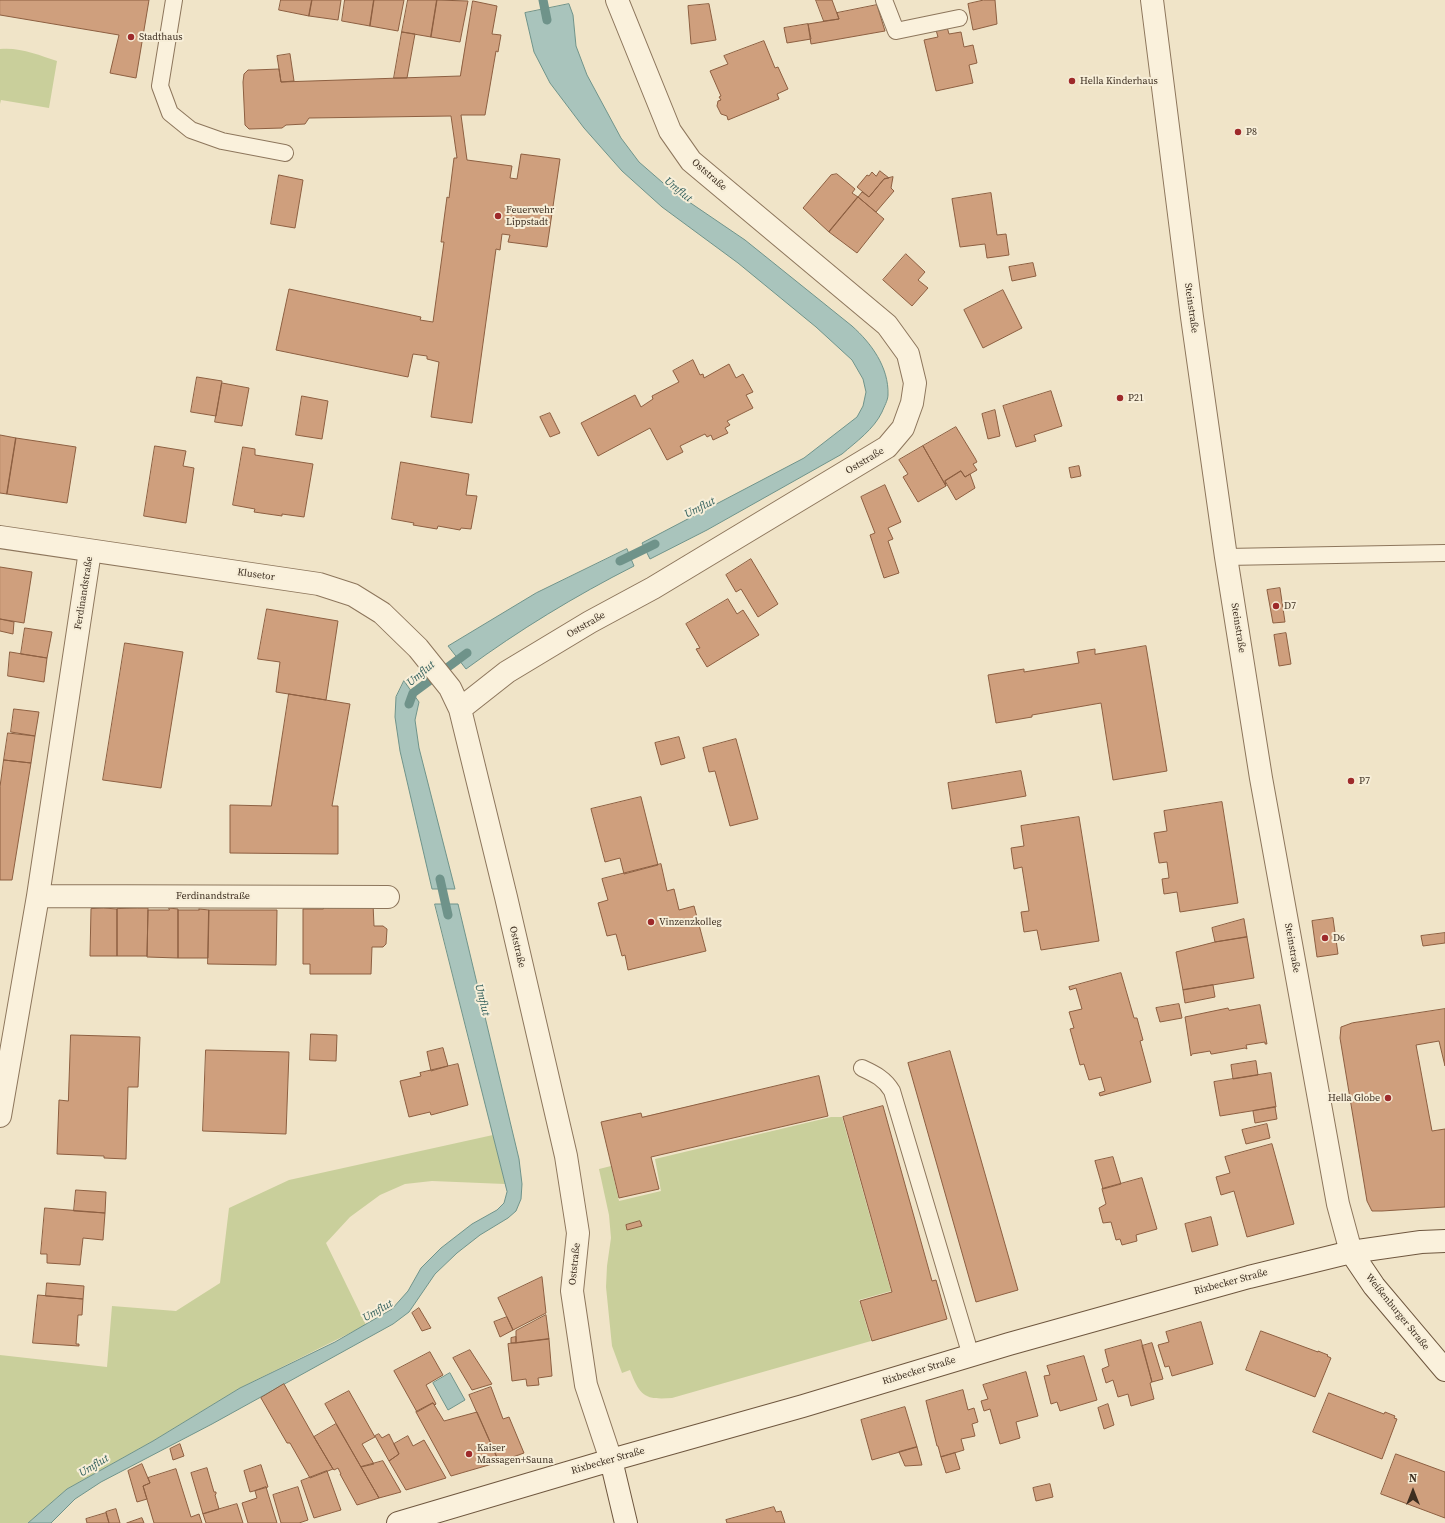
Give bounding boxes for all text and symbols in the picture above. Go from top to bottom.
place label: Stadthaus [139,31,183,43]
marker: Stadthaus [126,32,136,42]
place label: Hella Kinderhaus [1080,75,1158,87]
marker: Hella Kinderhaus [1067,76,1077,86]
place label: P8 [1246,126,1257,138]
marker: P8 [1233,127,1243,137]
street label: Oststraße [689,157,729,193]
water label: Umflut [661,175,695,205]
place label: Feuerwehr Lippstadt [506,204,554,228]
marker: Feuerwehr Lippstadt [493,211,503,221]
street label: Steinstraße [1182,282,1200,334]
place label: P21 [1128,392,1144,404]
marker: P21 [1115,393,1125,403]
street label: Oststraße [844,445,886,477]
water label: Umflut [683,495,717,521]
street label: Ferdinandstraße [72,556,96,630]
street label: Klusetor [236,566,276,584]
place label: D7 [1284,600,1296,612]
marker: D7 [1271,601,1281,611]
street label: Steinstraße [1228,602,1248,654]
street label: Oststraße [565,609,607,641]
water label: Umflut [404,659,438,689]
place label: P7 [1359,775,1370,787]
marker: P7 [1346,776,1356,786]
street label: Ferdinandstraße [176,890,250,902]
place label: Vinzenzkolleg [659,916,722,928]
marker: Vinzenzkolleg [646,917,656,927]
street label: Steinstraße [1282,922,1302,974]
street label: Oststraße [506,925,528,969]
place label: D6 [1333,932,1345,944]
marker: D6 [1320,933,1330,943]
water label: Umflut [472,983,492,1017]
place label: Hella Globe [1328,1092,1380,1104]
marker: Hella Globe [1383,1093,1393,1103]
street label: Oststraße [567,1242,583,1286]
street label: Rixbecker Straße [1193,1266,1269,1298]
street label: Weißenburger Straße [1362,1271,1432,1353]
water label: Umflut [361,1297,395,1325]
street label: Rixbecker Straße [881,1354,957,1388]
place label: Kaiser Massagen+Sauna [477,1442,553,1466]
street label: Rixbecker Straße [570,1445,646,1477]
marker: Kaiser Massagen+Sauna [464,1449,474,1459]
water label: Umflut [77,1452,111,1480]
north arrow [1393,1471,1433,1511]
text: N [1409,1471,1417,1486]

